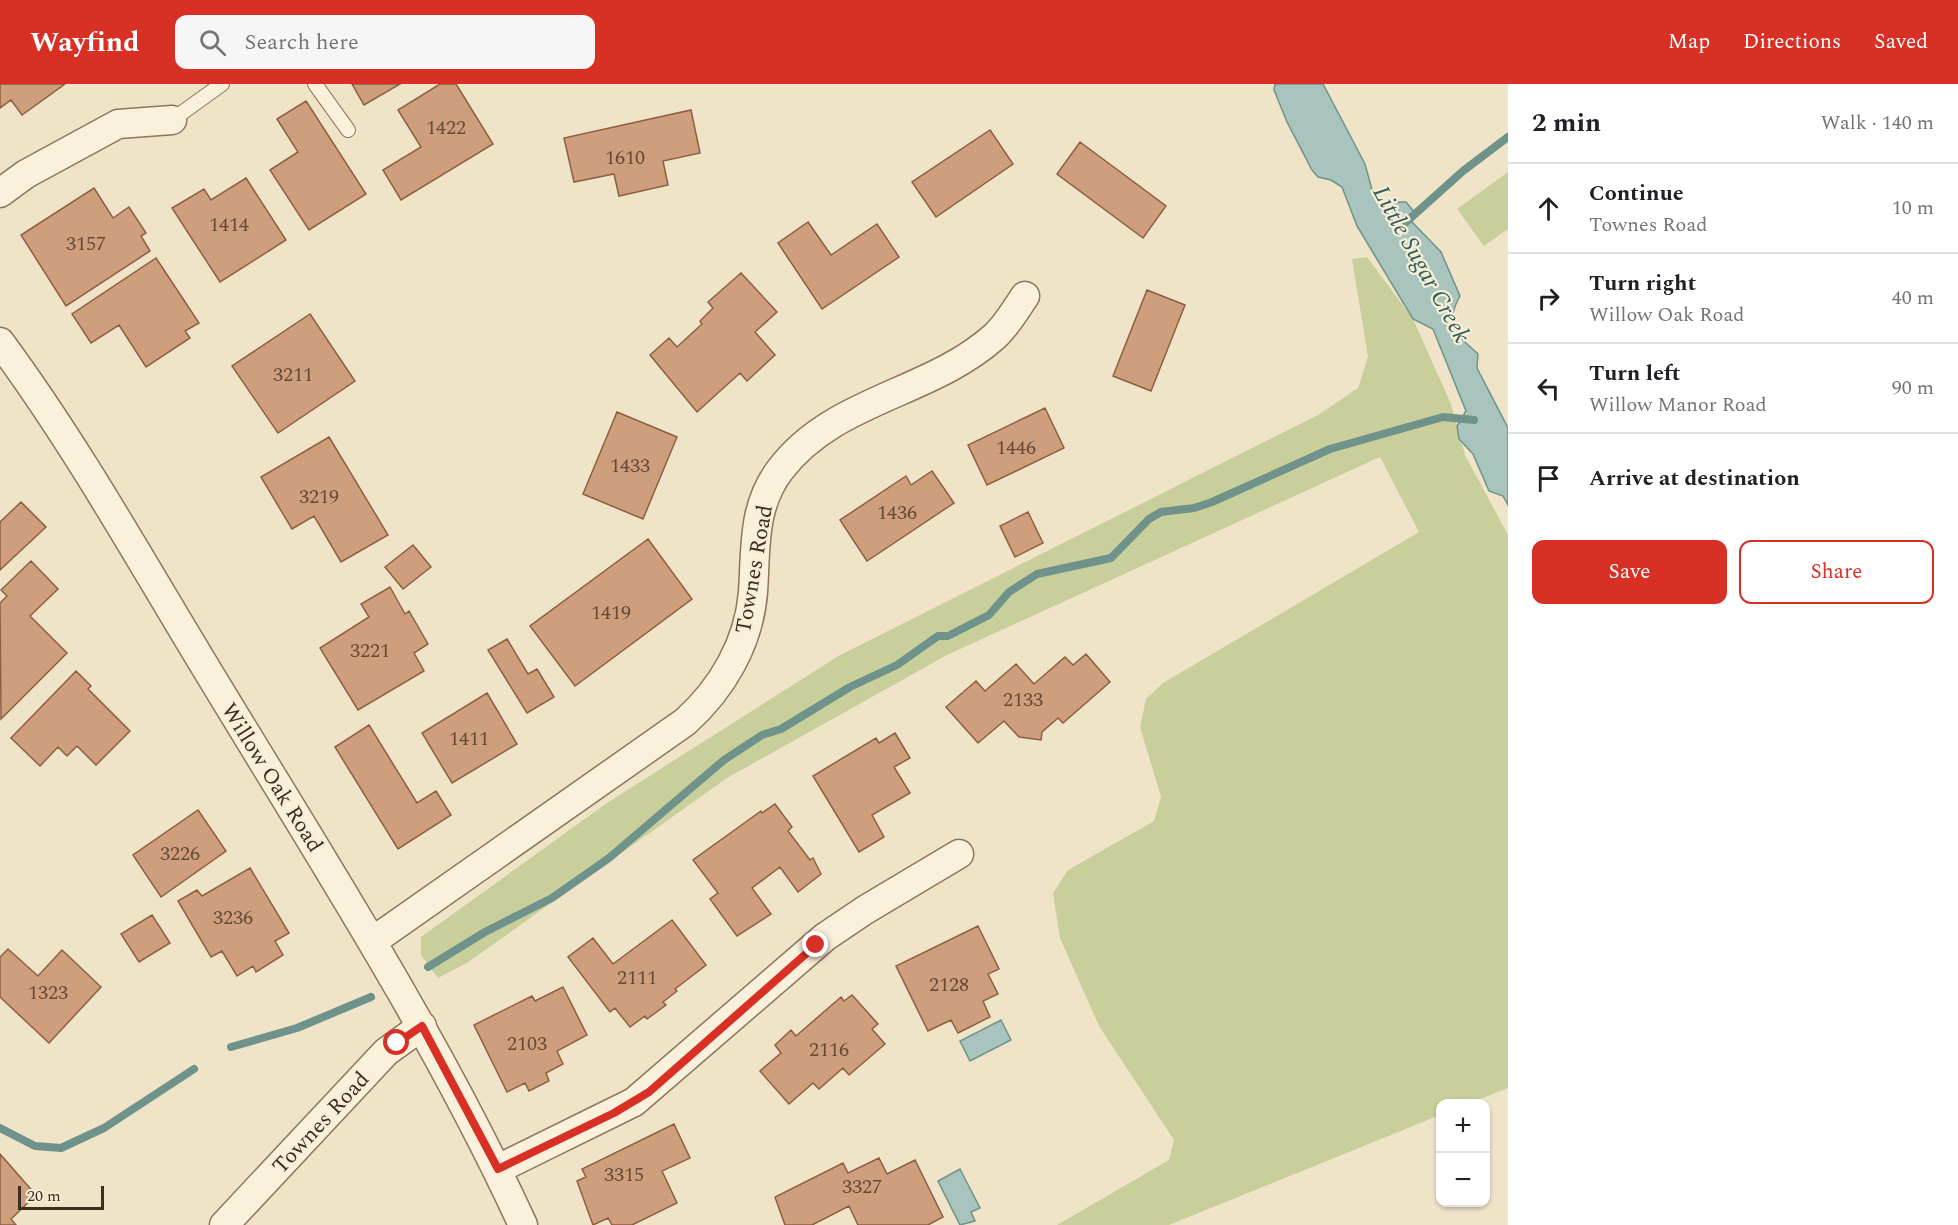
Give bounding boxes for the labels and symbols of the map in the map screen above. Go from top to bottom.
house number: 1422 [426,113,466,143]
house number: 1610 [605,143,645,173]
water label: Little Sugar Creek [1363,179,1479,350]
house number: 1414 [209,210,249,240]
house number: 3157 [66,229,106,259]
house number: 3211 [273,360,313,390]
house number: 1446 [996,433,1036,463]
house number: 1433 [610,451,650,481]
house number: 3219 [299,482,339,512]
house number: 1436 [877,498,917,528]
street label: Townes Road [727,502,782,636]
house number: 1419 [591,598,631,628]
house number: 3221 [350,636,390,666]
house number: 2133 [1003,685,1043,715]
street label: Willow Oak Road [212,697,331,859]
house number: 1411 [449,724,489,754]
house number: 3226 [160,839,200,869]
house number: 3236 [213,903,253,933]
route end [802,931,828,957]
house number: 2111 [617,963,657,993]
house number: 2128 [929,970,969,1000]
house number: 1323 [28,978,68,1008]
route start [383,1029,409,1055]
house number: 2103 [507,1029,547,1059]
house number: 2116 [809,1035,849,1065]
street label: Townes Road [265,1064,378,1182]
house number: 3315 [604,1160,644,1190]
house number: 3327 [842,1172,882,1202]
scale bar [18,1183,104,1210]

